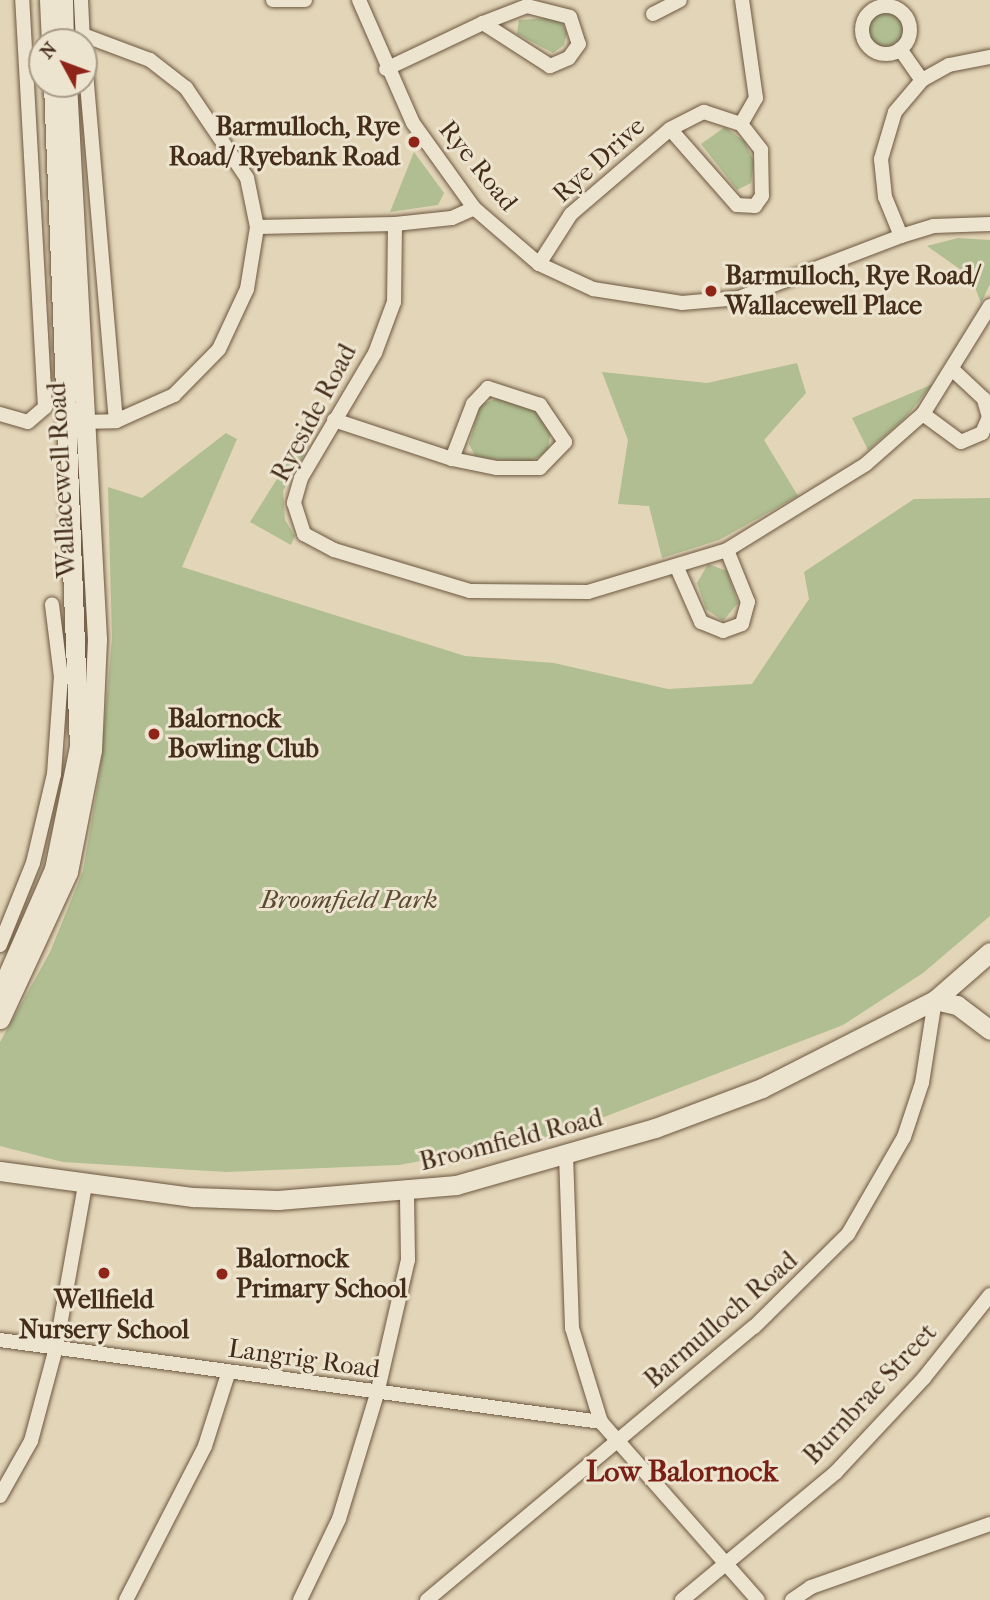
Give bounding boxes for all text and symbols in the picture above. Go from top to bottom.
north arrow [28,28,98,98]
text: N [36,38,62,63]
place label: Barmulloch, Rye Road/ Ryebank Road [169,111,400,172]
street label: Rye Drive [547,111,651,209]
street label: Rye Road [432,114,524,218]
marker: Barmulloch, Rye Road/ Ryebank Road [406,134,422,150]
place label: Barmulloch, Rye Road/ Wallacewell Place [725,260,979,322]
marker: Barmulloch, Rye Road/ Wallacewell Place [703,283,719,299]
street label: Ryeside Road [265,339,363,487]
street label: Wallacewell Road [41,381,83,579]
place label: Balornock Bowling Club [168,703,319,764]
marker: Balornock Bowling Club [146,726,162,742]
park label: Broomfield Park [260,884,438,916]
street label: Broomfield Road [416,1102,606,1178]
place label: Balornock Primary School [236,1243,407,1304]
street label: Barmulloch Road [638,1245,804,1395]
marker: Wellfield Nursery School [96,1265,112,1281]
marker: Balornock Primary School [214,1266,230,1282]
place label: Wellfield Nursery School [19,1284,189,1346]
street label: Burnbrae Street [797,1317,943,1471]
street label: Langrig Road [226,1333,382,1385]
district label: Low Balornock [586,1454,778,1490]

